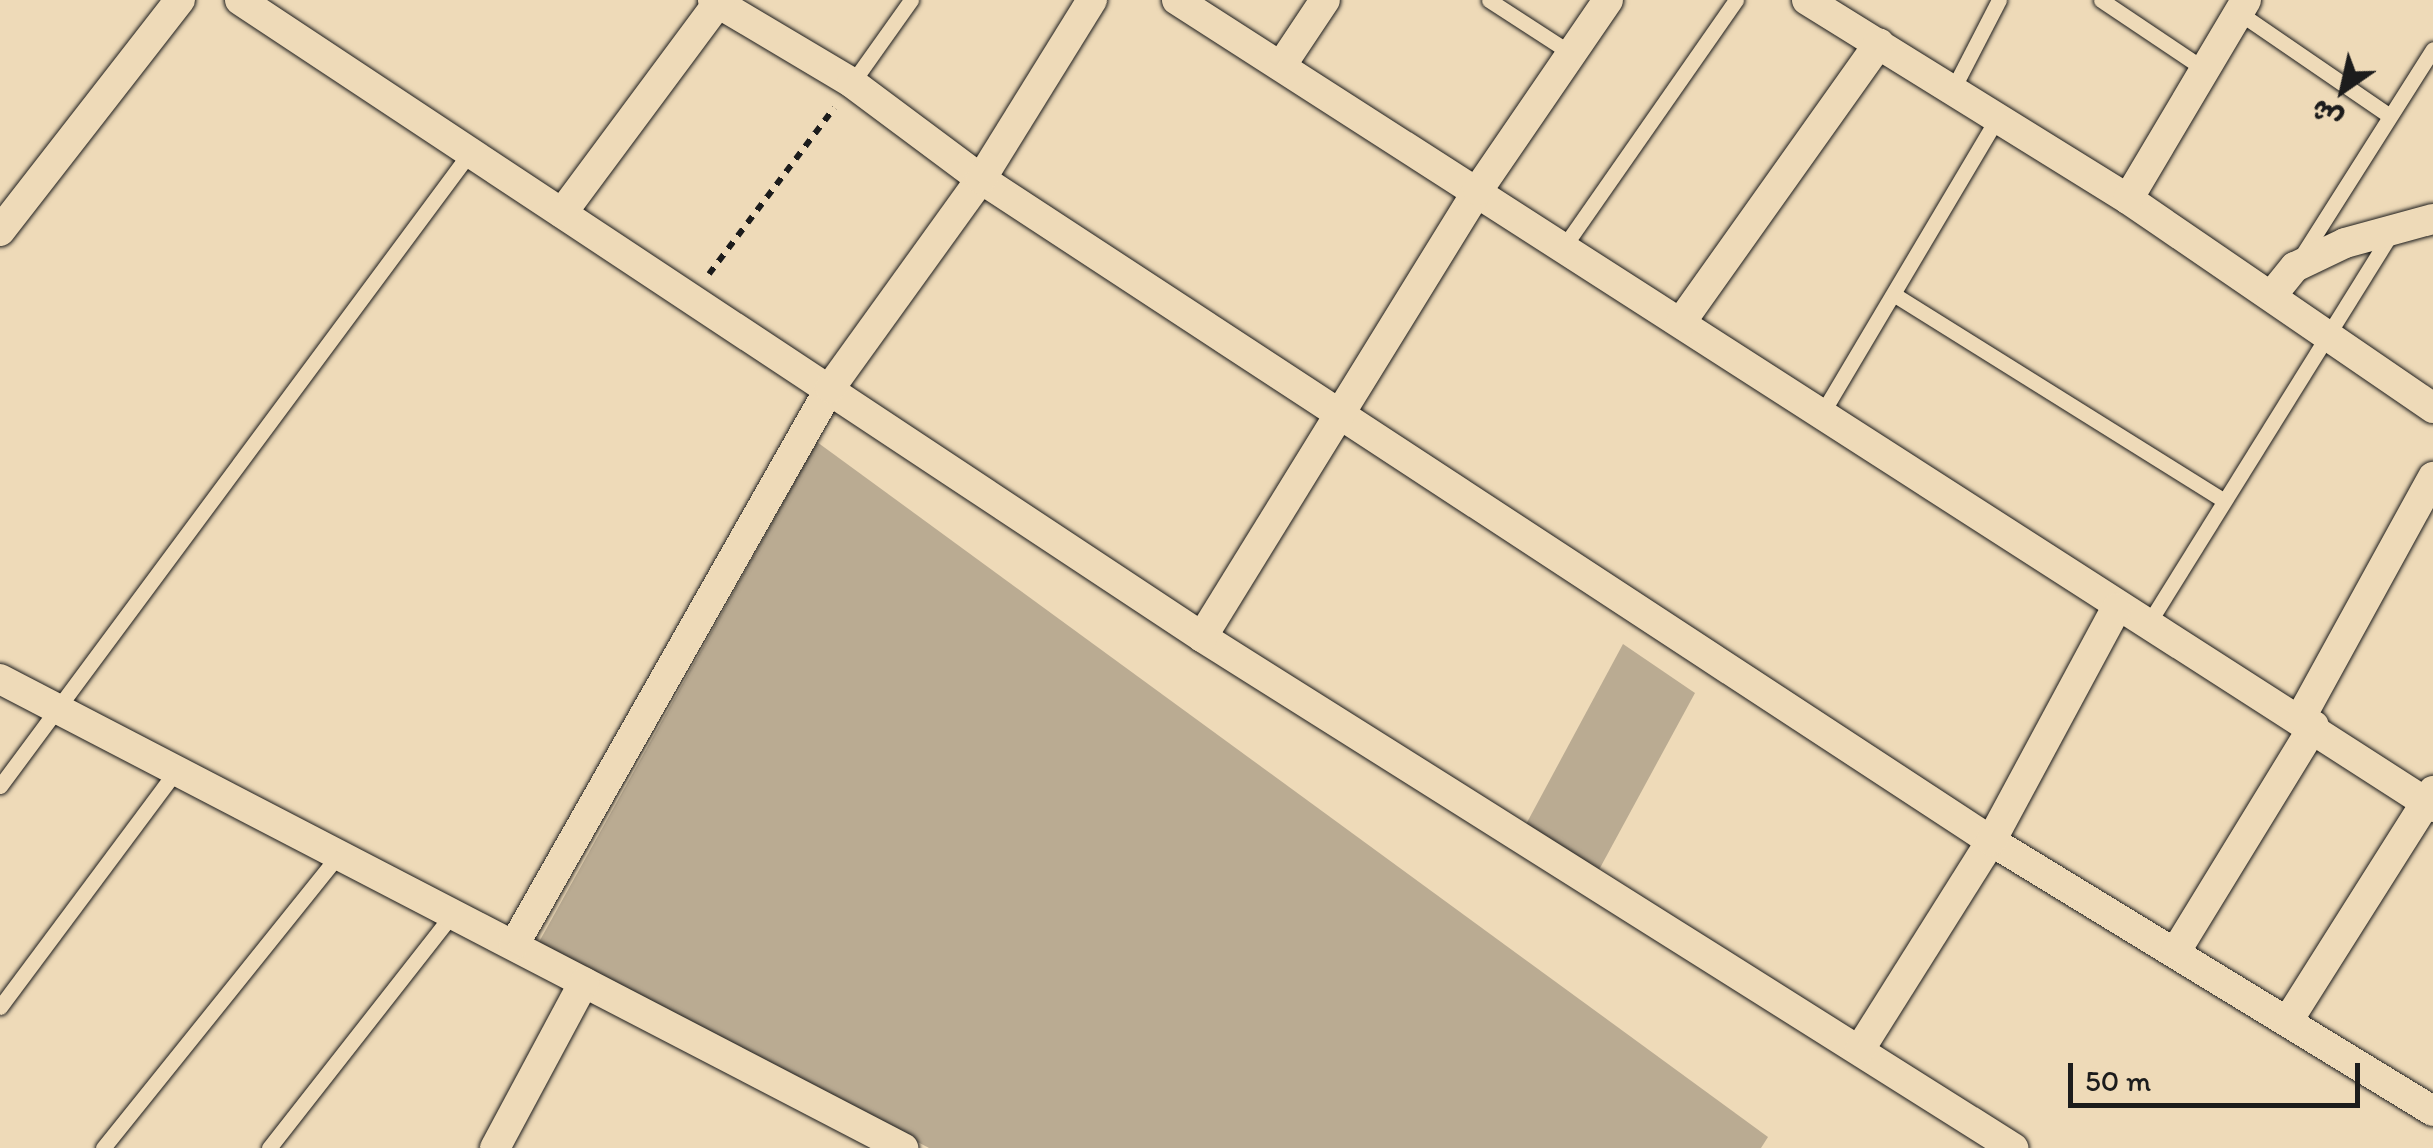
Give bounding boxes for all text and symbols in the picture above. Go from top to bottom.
north arrow [2293,40,2393,140]
text: ش [2304,92,2349,138]
scale bar [2073,1043,2366,1105]
text: 50 m [2085,1062,2151,1099]

